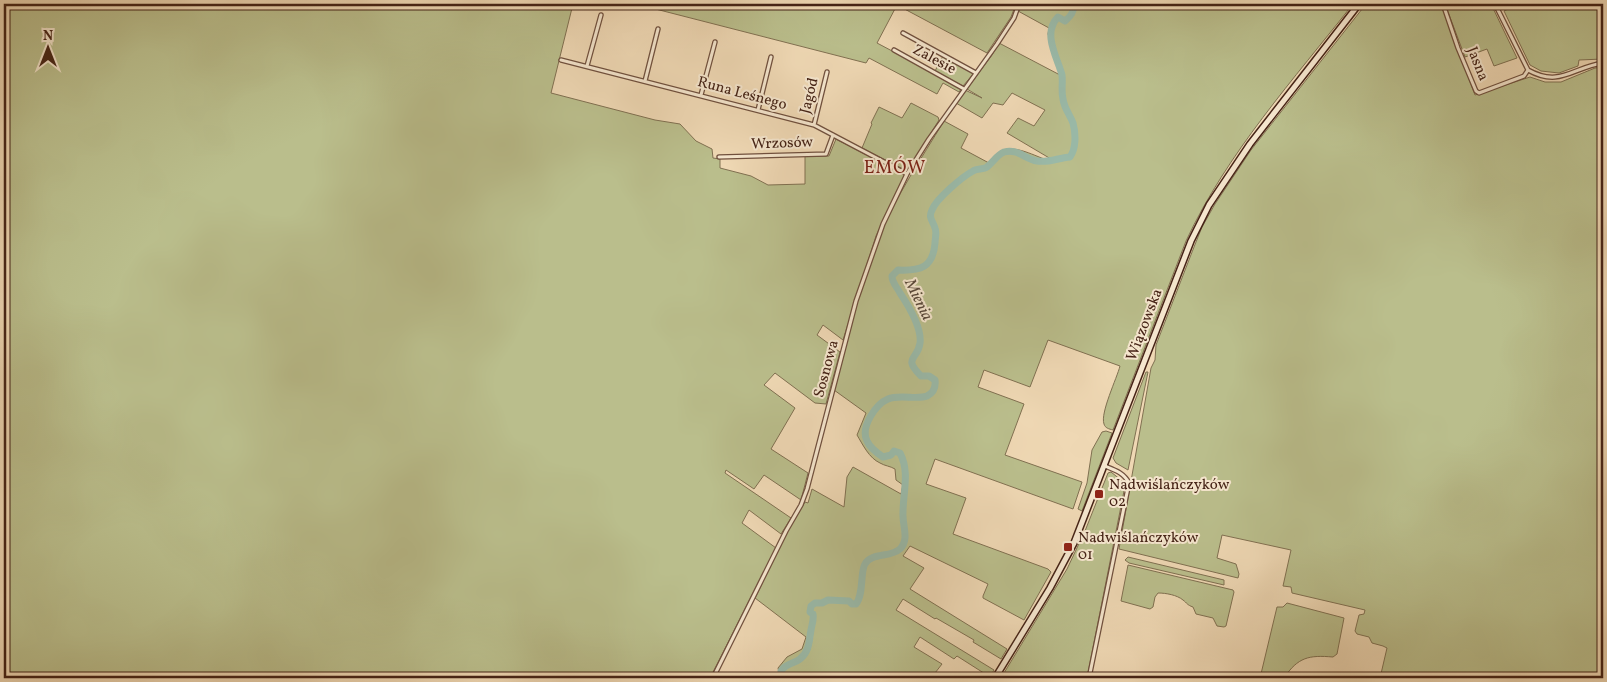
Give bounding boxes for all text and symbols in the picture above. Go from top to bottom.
north arrow [22,22,72,72]
text: N [43,27,53,46]
street label: Zalesie [909,40,959,80]
street label: Jasna [1461,44,1493,84]
street label: Runa Leśnego [695,72,789,116]
street label: Jagód [795,76,825,116]
street label: Wrzosów [751,132,814,156]
district label: EMÓW [864,156,926,181]
water label: Mienia [898,275,938,325]
street label: Wiązowska [1122,286,1168,364]
street label: Sosnowa [809,338,845,400]
place label: Nadwiślańczyków 02 [1109,475,1230,513]
marker: Nadwiślańczyków 02 [1093,488,1105,500]
place label: Nadwiślańczyków 01 [1078,528,1199,566]
marker: Nadwiślańczyków 01 [1062,541,1074,553]

